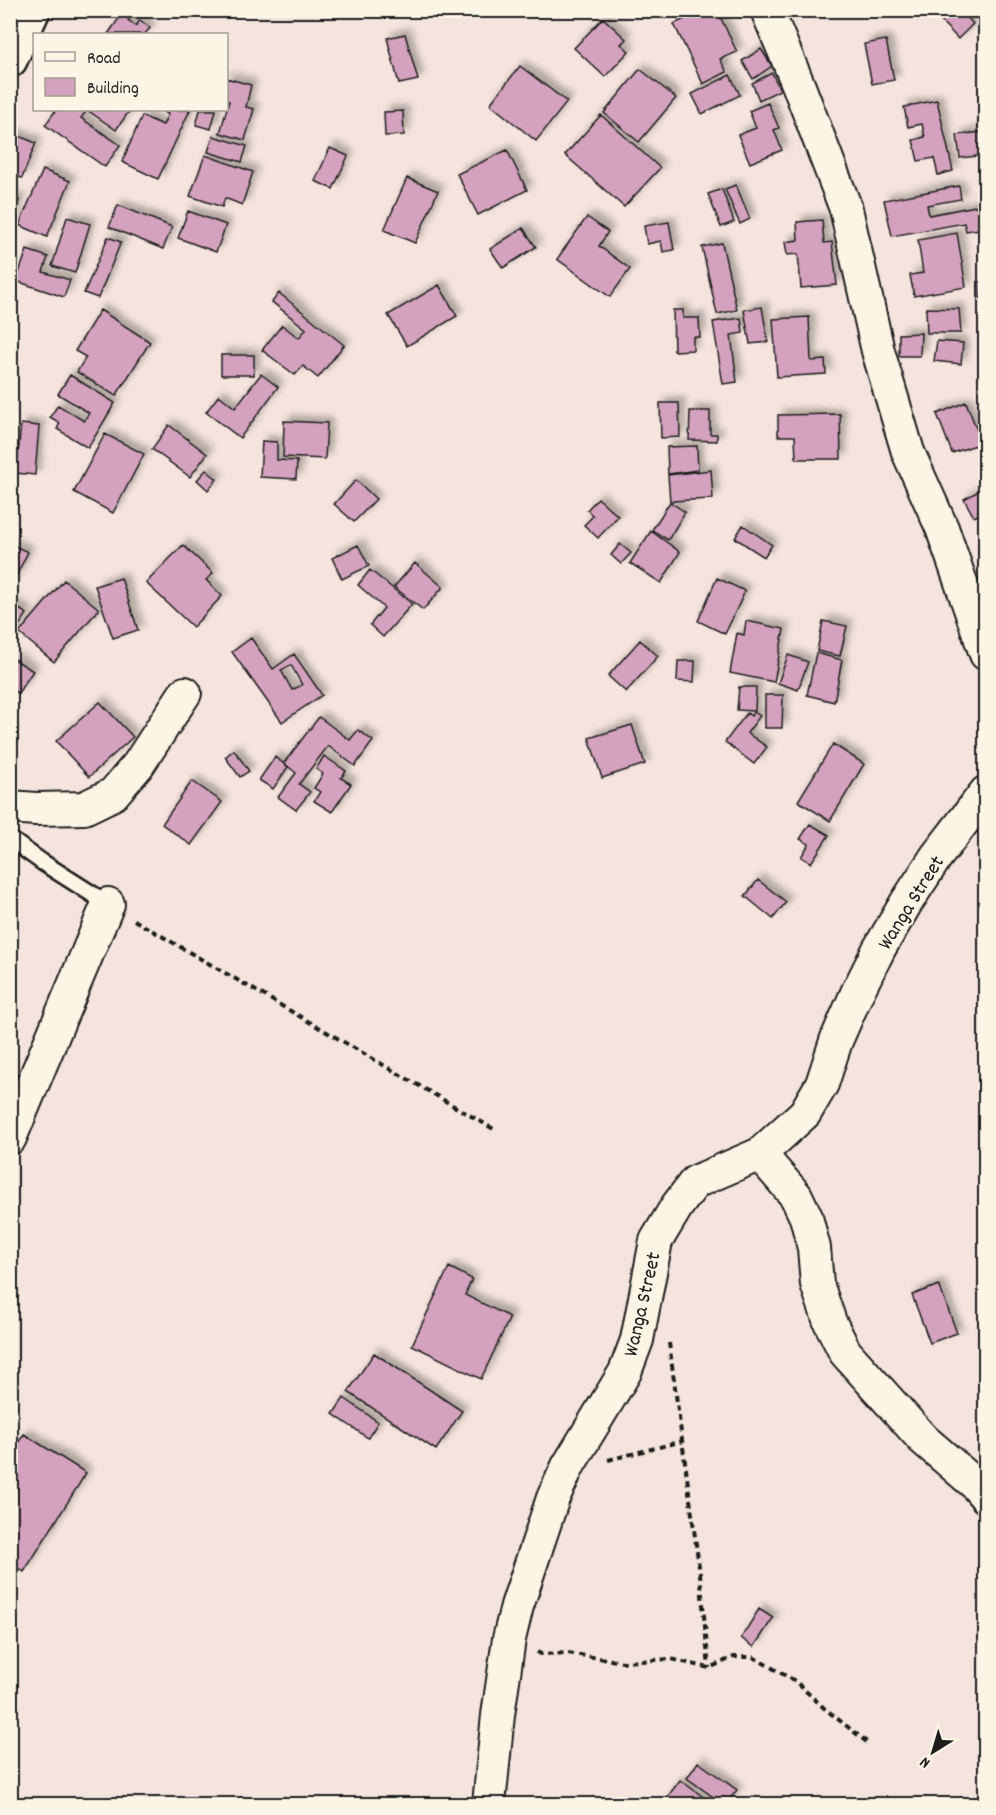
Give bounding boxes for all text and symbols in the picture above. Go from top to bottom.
legend [33,33,228,111]
text: Road [87,47,121,72]
text: Building [87,77,139,102]
street label: Wanga Street [872,850,954,957]
street label: Wanga Street [617,1249,671,1360]
north arrow [903,1722,963,1782]
text: N [915,1750,936,1774]

